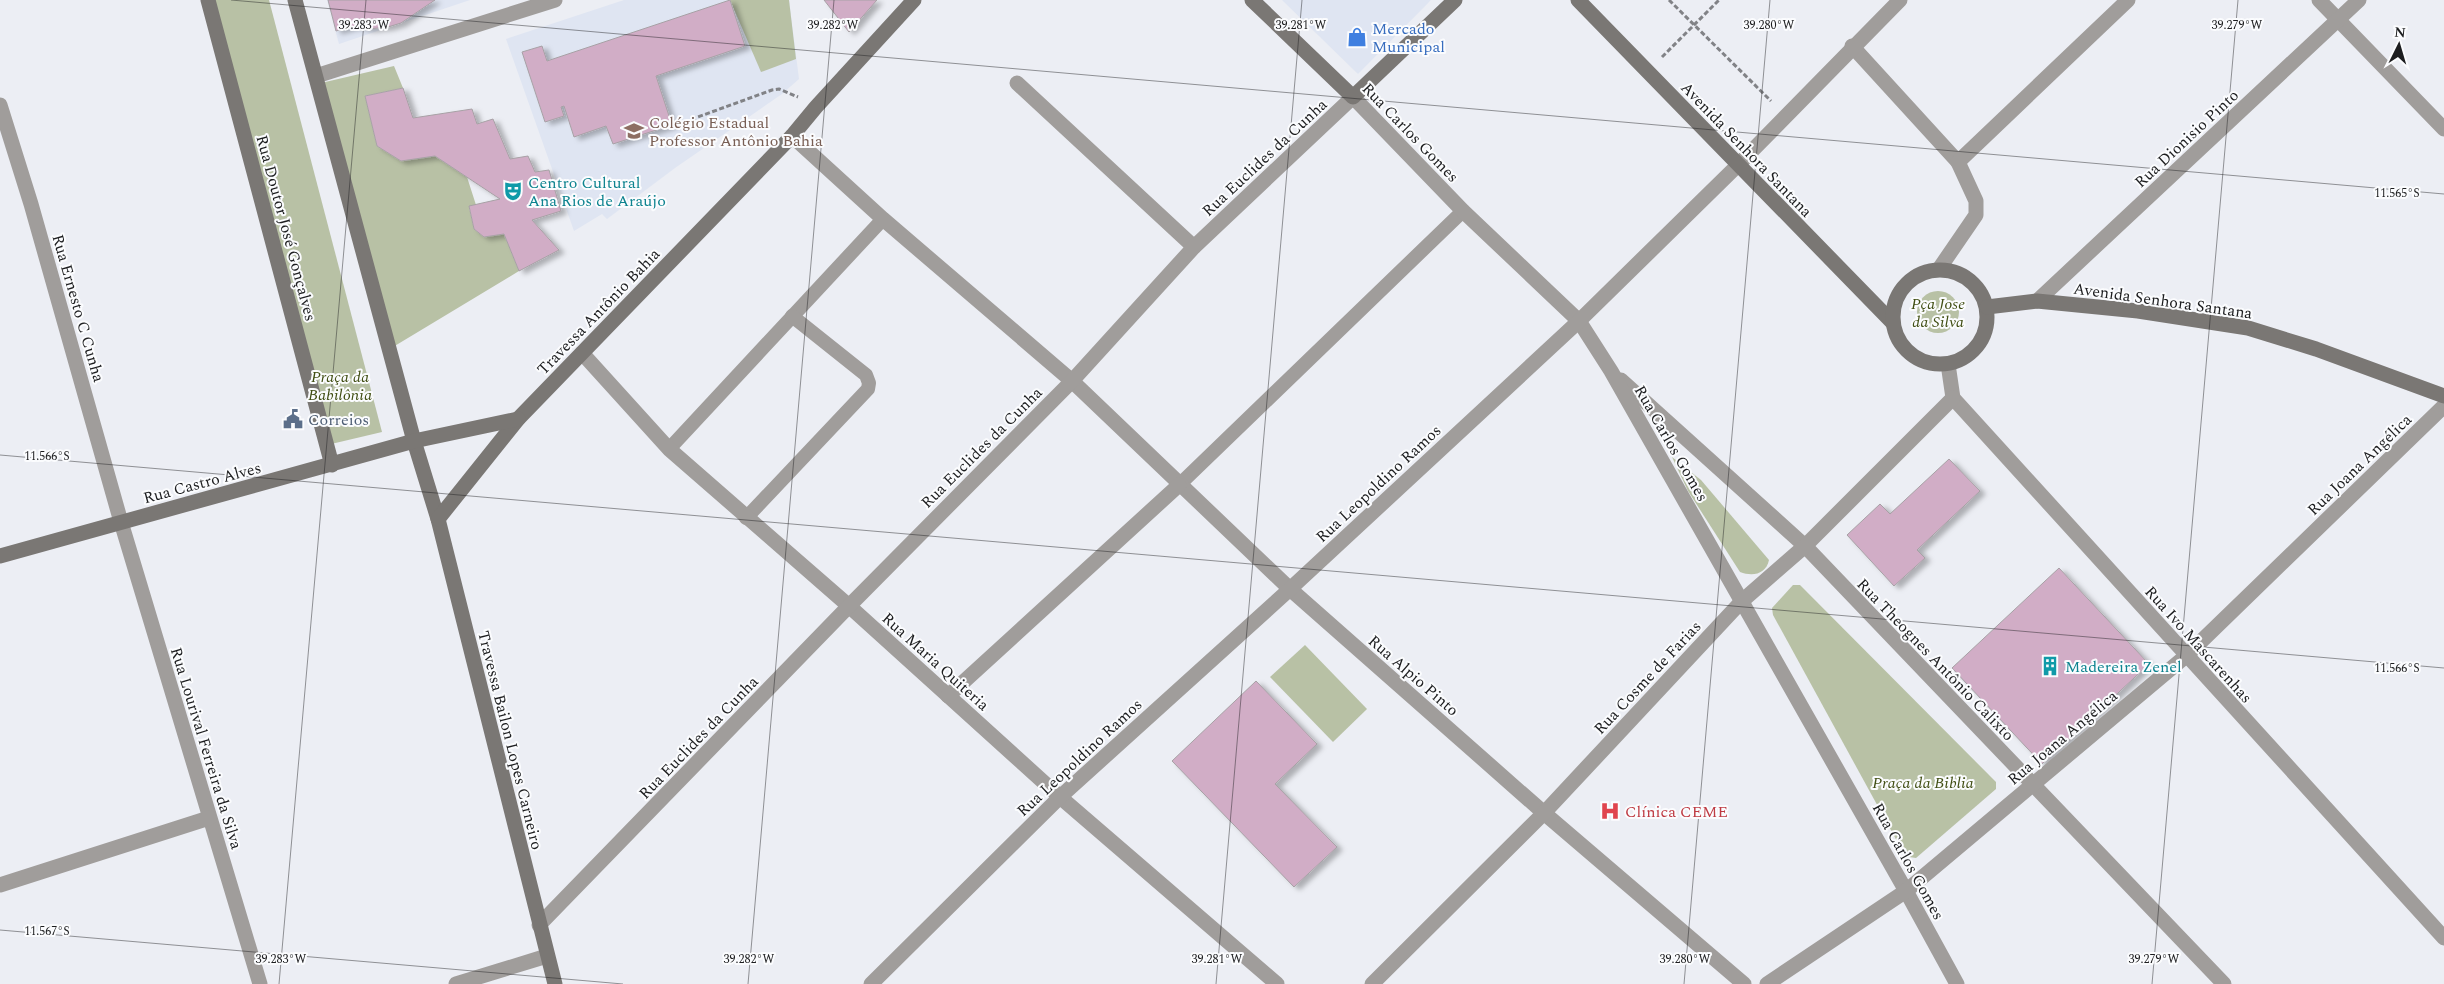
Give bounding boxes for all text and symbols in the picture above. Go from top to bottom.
text: 39.283°W [339,16,390,35]
text: 39.282°W [808,16,859,35]
text: 39.281°W [1276,16,1327,35]
text: 39.280°W [1744,16,1795,35]
text: 39.279°W [2212,16,2263,35]
place label: Mercado Municipal [1372,17,1445,59]
north arrow [2374,20,2424,70]
text: N [2393,22,2407,44]
shop icon: Mercado Municipal [1346,26,1368,48]
street label: Avenida Senhora Santana [1675,76,1818,223]
street label: Rua Carlos Gomes [1356,77,1464,188]
street label: Rua Dionisio Pinto [2129,84,2244,194]
street label: Rua Euclides da Cunha [1197,93,1333,222]
place label: Colégio Estadual Professor Antônio Bahia [649,111,823,153]
school or university icon: Colégio Estadual Professor Antônio Bahia [623,120,645,142]
street label: Rua Doutor José Gonçalves [250,132,322,324]
place label: Centro Cultural Ana Rios de Araújo [528,171,666,213]
theatre icon: Centro Cultural Ana Rios de Araújo [502,180,524,202]
text: 11.565°S [2374,184,2420,203]
street label: Rua Ernesto C Cunha [45,231,111,385]
street label: Travessa Antônio Bahia [532,243,666,381]
street label: Avenida Senhora Santana [2072,277,2254,325]
park label: Pça Jose da Silva [1911,292,1965,334]
park label: Praça da Babilônia [308,365,372,407]
street label: Rua Euclides da Cunha [915,381,1048,514]
street label: Rua Carlos Gomes [1628,381,1714,506]
public building icon: Correios [282,408,304,430]
place label: Correios [308,408,369,432]
street label: Rua Joana Angélica [2302,408,2418,521]
street label: Rua Leopoldino Ramos [1310,419,1447,548]
text: 11.566°S [24,447,70,466]
street label: Rua Castro Alves [141,456,264,510]
street label: Rua Theognes Antônio Calixto [1851,573,2020,747]
street label: Rua Ivo Mascarenhas [2139,581,2258,709]
street label: Rua Maria Quiteria [876,607,994,717]
street label: Rua Cosme de Farias [1588,615,1707,740]
street label: Travessa Bailon Lopes Carneiro [471,628,549,852]
street label: Rua Alpio Pinto [1363,629,1464,722]
street label: Rua Lourival Ferreira da Silva [164,644,248,852]
building icon: Madereira Zenel [2039,655,2061,677]
place label: Madereira Zenel [2065,655,2182,679]
text: 11.566°S [2374,659,2420,678]
street label: Rua Euclides da Cunha [633,670,764,805]
street label: Rua Joana Angélica [2002,684,2123,791]
street label: Rua Leopoldino Ramos [1011,693,1148,822]
park label: Praça da Biblia [1872,771,1974,795]
street label: Rua Carlos Gomes [1866,798,1950,924]
hospital icon: Clínica CEME [1599,800,1621,822]
place label: Clínica CEME [1625,800,1728,824]
text: 11.567°S [24,922,70,941]
text: 39.283°W [256,950,307,969]
text: 39.282°W [724,950,775,969]
text: 39.281°W [1192,950,1243,969]
text: 39.280°W [1660,950,1711,969]
text: 39.279°W [2129,950,2180,969]

